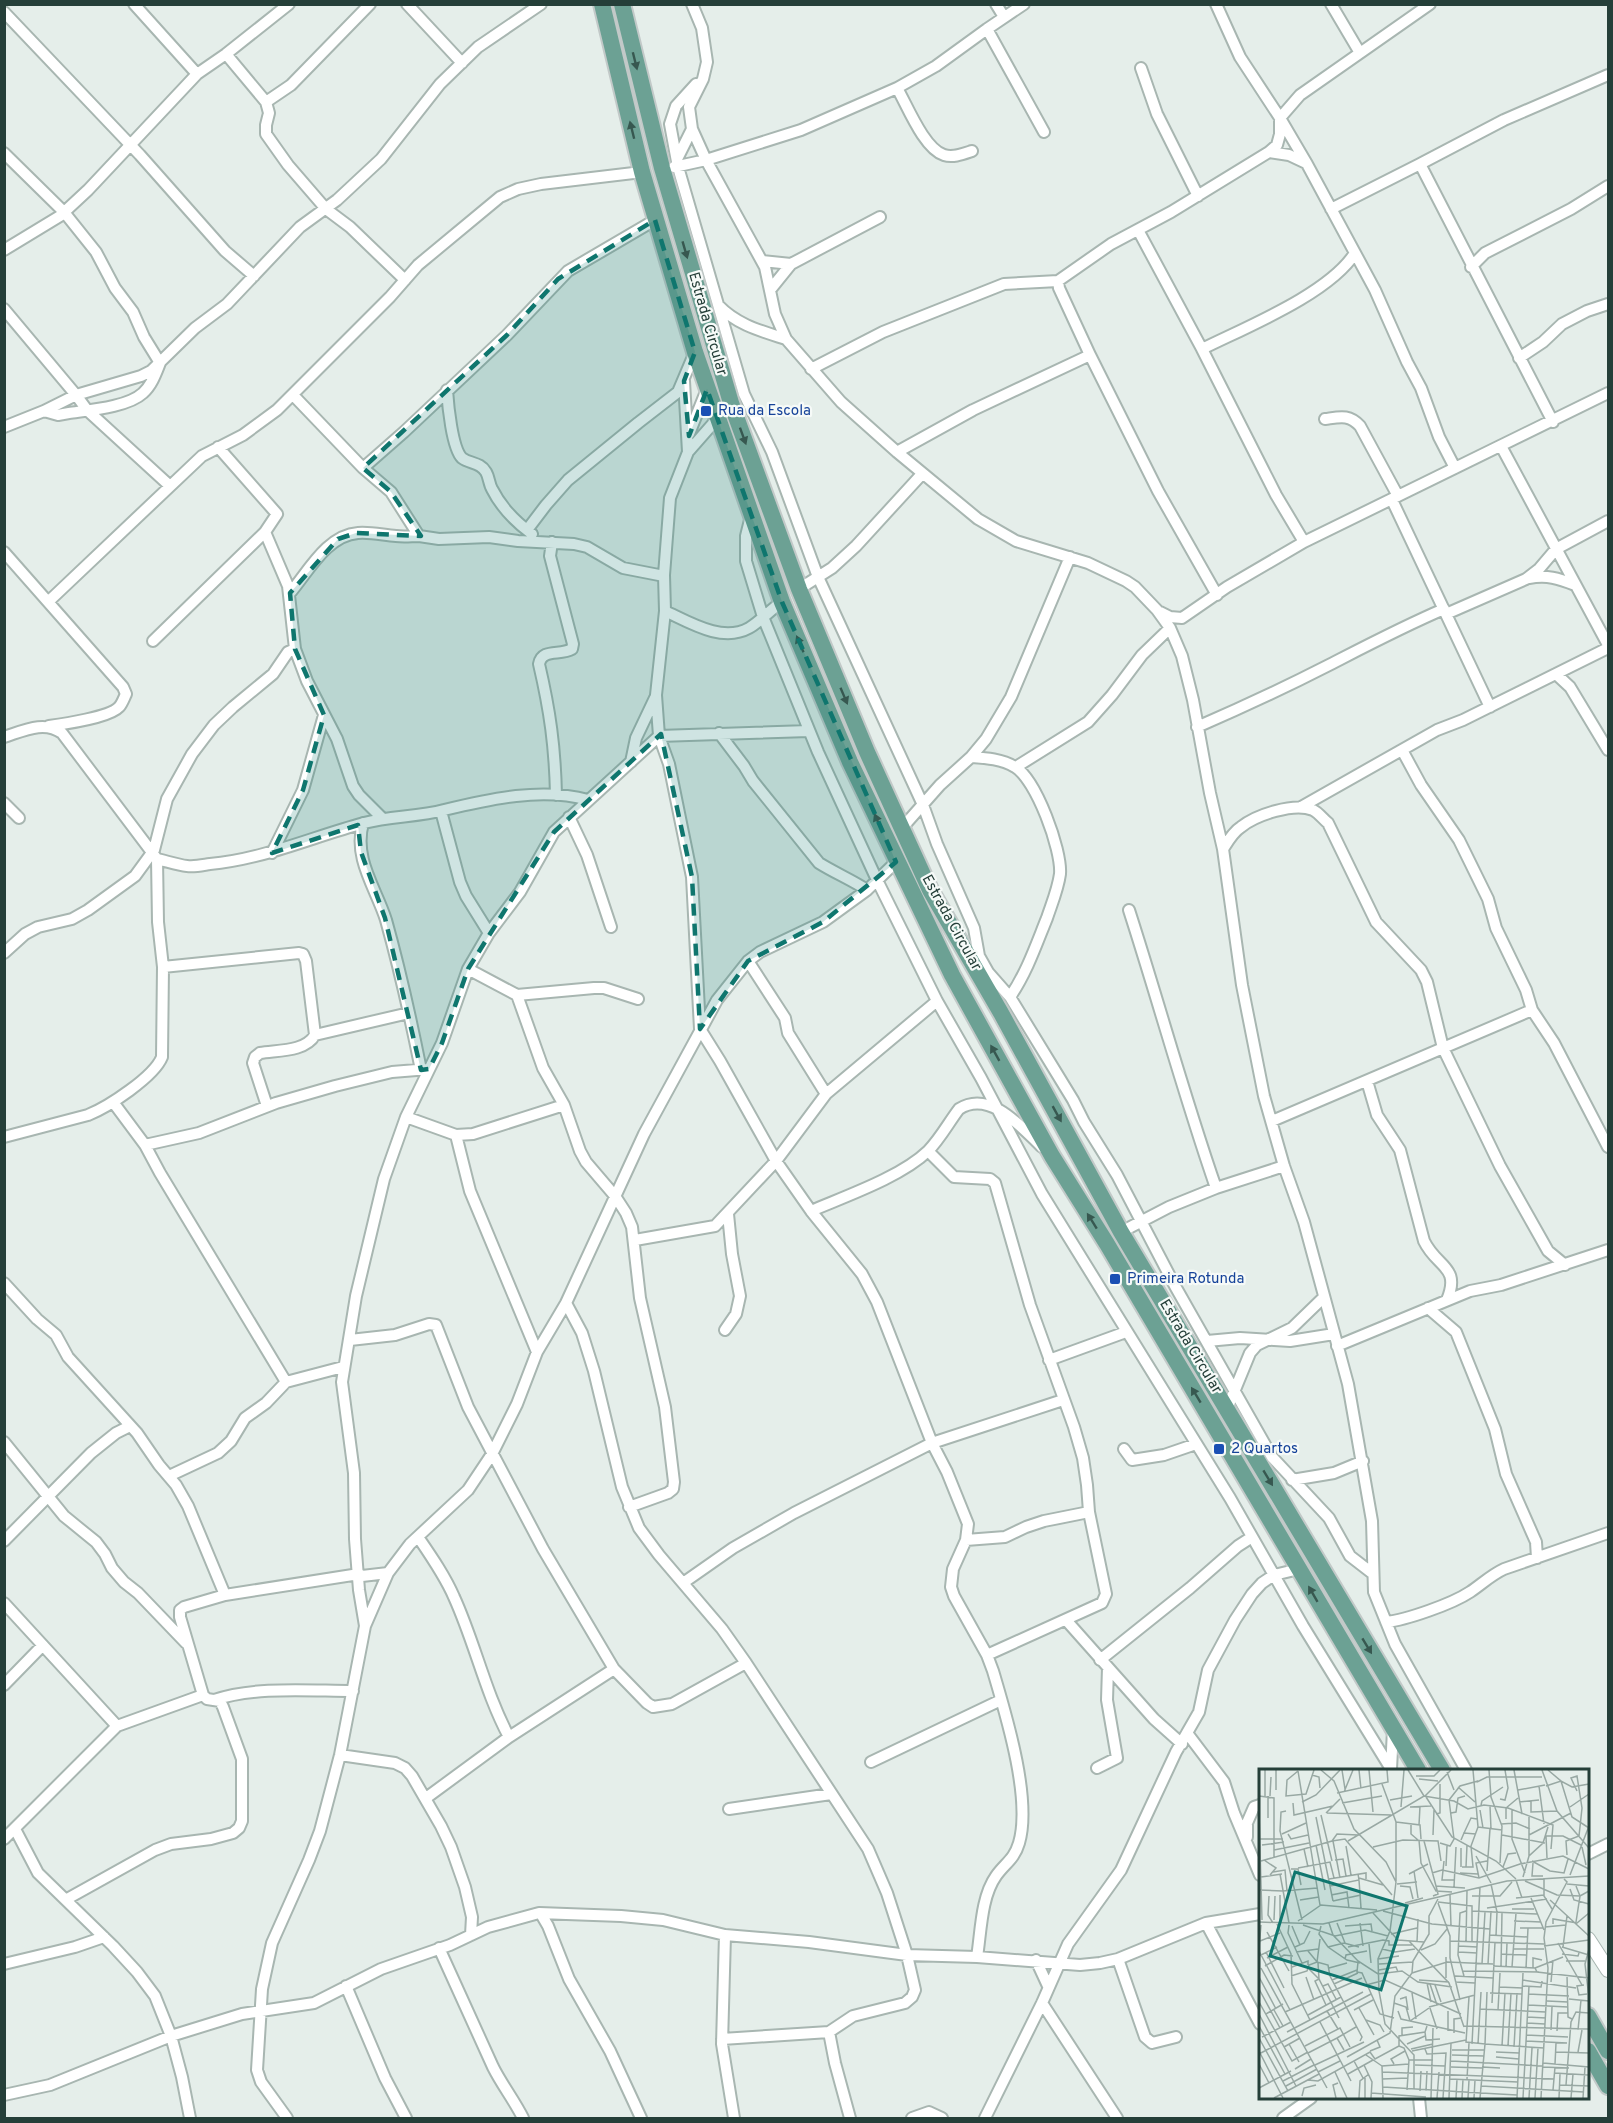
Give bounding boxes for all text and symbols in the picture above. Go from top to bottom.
one-way arrow [631,53,640,71]
one-way arrow [626,121,636,139]
one-way arrow [681,241,690,259]
street label: Estrada Circular [683,270,731,378]
place label: Rua da Escola [718,402,811,421]
marker: Rua da Escola [699,404,713,418]
one-way arrow [738,427,748,445]
one-way arrow [795,635,804,653]
one-way arrow [840,687,849,705]
one-way arrow [874,814,883,831]
street label: Estrada Circular [917,872,985,974]
one-way arrow [990,1044,1000,1061]
one-way arrow [1052,1106,1062,1123]
one-way arrow [1087,1213,1098,1229]
place label: Primeira Rotunda [1127,1270,1244,1289]
marker: Primeira Rotunda [1108,1272,1122,1286]
street label: Estrada Circular [1154,1296,1226,1398]
one-way arrow [1191,1386,1201,1403]
place label: 2 Quartos [1231,1440,1298,1459]
marker: 2 Quartos [1212,1442,1226,1456]
one-way arrow [1262,1470,1273,1486]
one-way arrow [1308,1585,1318,1602]
one-way arrow [1362,1638,1373,1654]
inset map [1259,1769,1589,2099]

